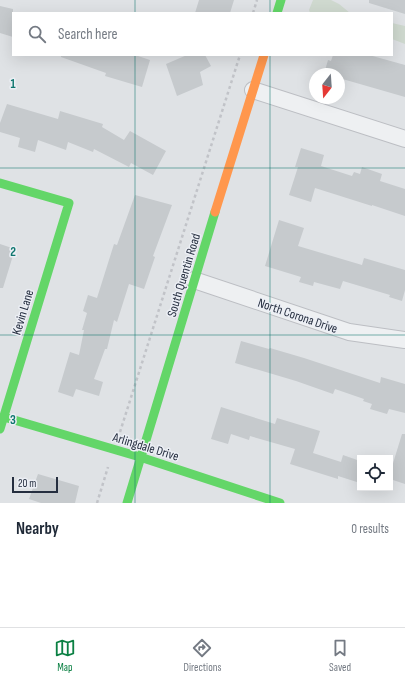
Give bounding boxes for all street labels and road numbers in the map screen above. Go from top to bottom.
street label: South Quentin Road [164,232,204,319]
street label: Kevin Lane [9,288,37,337]
street label: North Corona Drive [256,295,340,337]
street label: Arlingdale Drive [110,429,181,465]

